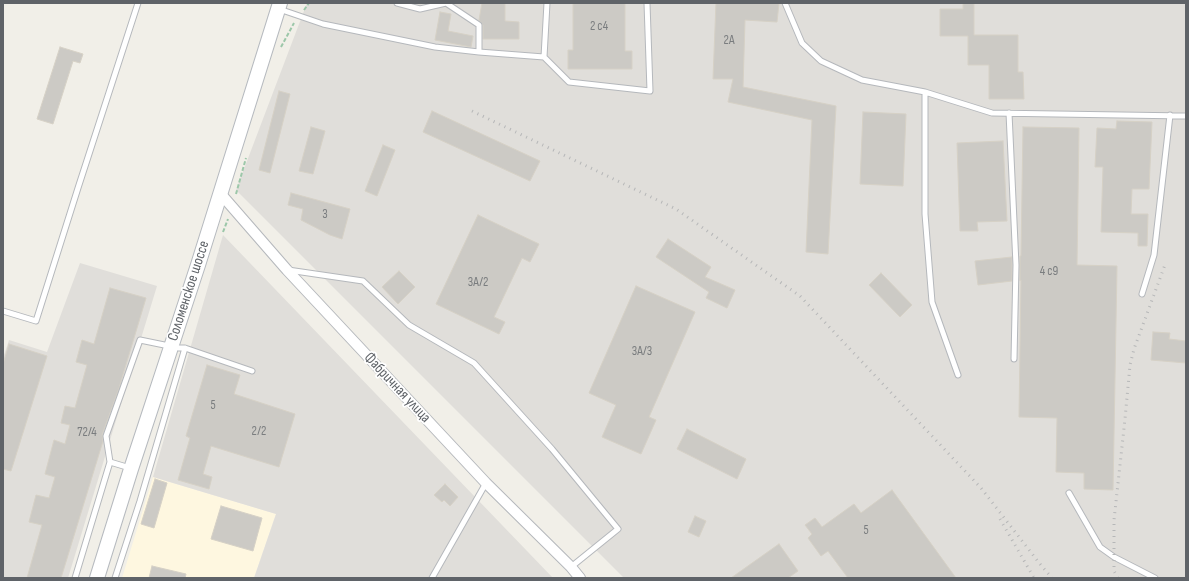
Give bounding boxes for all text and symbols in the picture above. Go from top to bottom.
house number: 2 с4 [590,19,608,35]
house number: 2А [724,33,734,49]
house number: 3 [322,207,328,223]
street label: Соломенское шоссе [164,239,214,343]
house number: 4 с9 [1040,264,1058,280]
house number: 3А/2 [468,275,488,291]
house number: 3А/3 [632,344,652,360]
street label: Фабричная улица [360,349,434,427]
house number: 5 [210,398,216,414]
house number: 2/2 [252,424,266,440]
house number: 72/4 [77,425,97,441]
house number: 5 [863,523,869,539]

